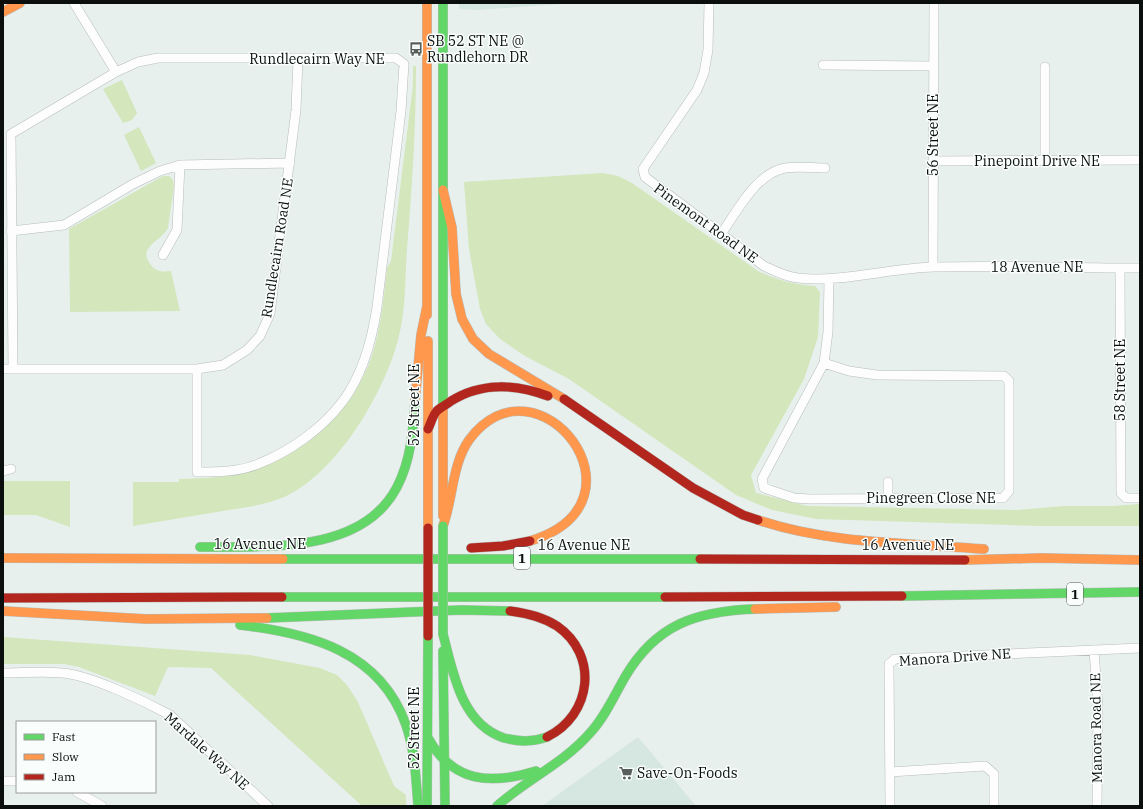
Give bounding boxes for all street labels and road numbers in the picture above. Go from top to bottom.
street label: Rundlecairn Way NE [249,50,385,68]
street label: 56 Street NE [924,94,942,176]
street label: Pinepoint Drive NE [974,152,1100,170]
street label: Rundlecairn Road NE [257,177,297,319]
street label: Pinemont Road NE [650,179,762,267]
street label: 18 Avenue NE [991,258,1083,276]
street label: 58 Street NE [1111,339,1129,421]
street label: 52 Street NE [405,364,423,446]
street label: Pinegreen Close NE [866,489,996,507]
street label: 16 Avenue NE [214,535,306,553]
street label: 16 Avenue NE [538,536,630,554]
street label: 16 Avenue NE [862,536,954,554]
road number: 1 [514,547,530,569]
road number: 1 [1067,583,1083,605]
street label: Manora Drive NE [898,644,1012,670]
street label: Manora Road NE [1086,673,1106,783]
street label: 52 Street NE [405,687,423,769]
street label: Mardale Way NE [161,708,253,794]

